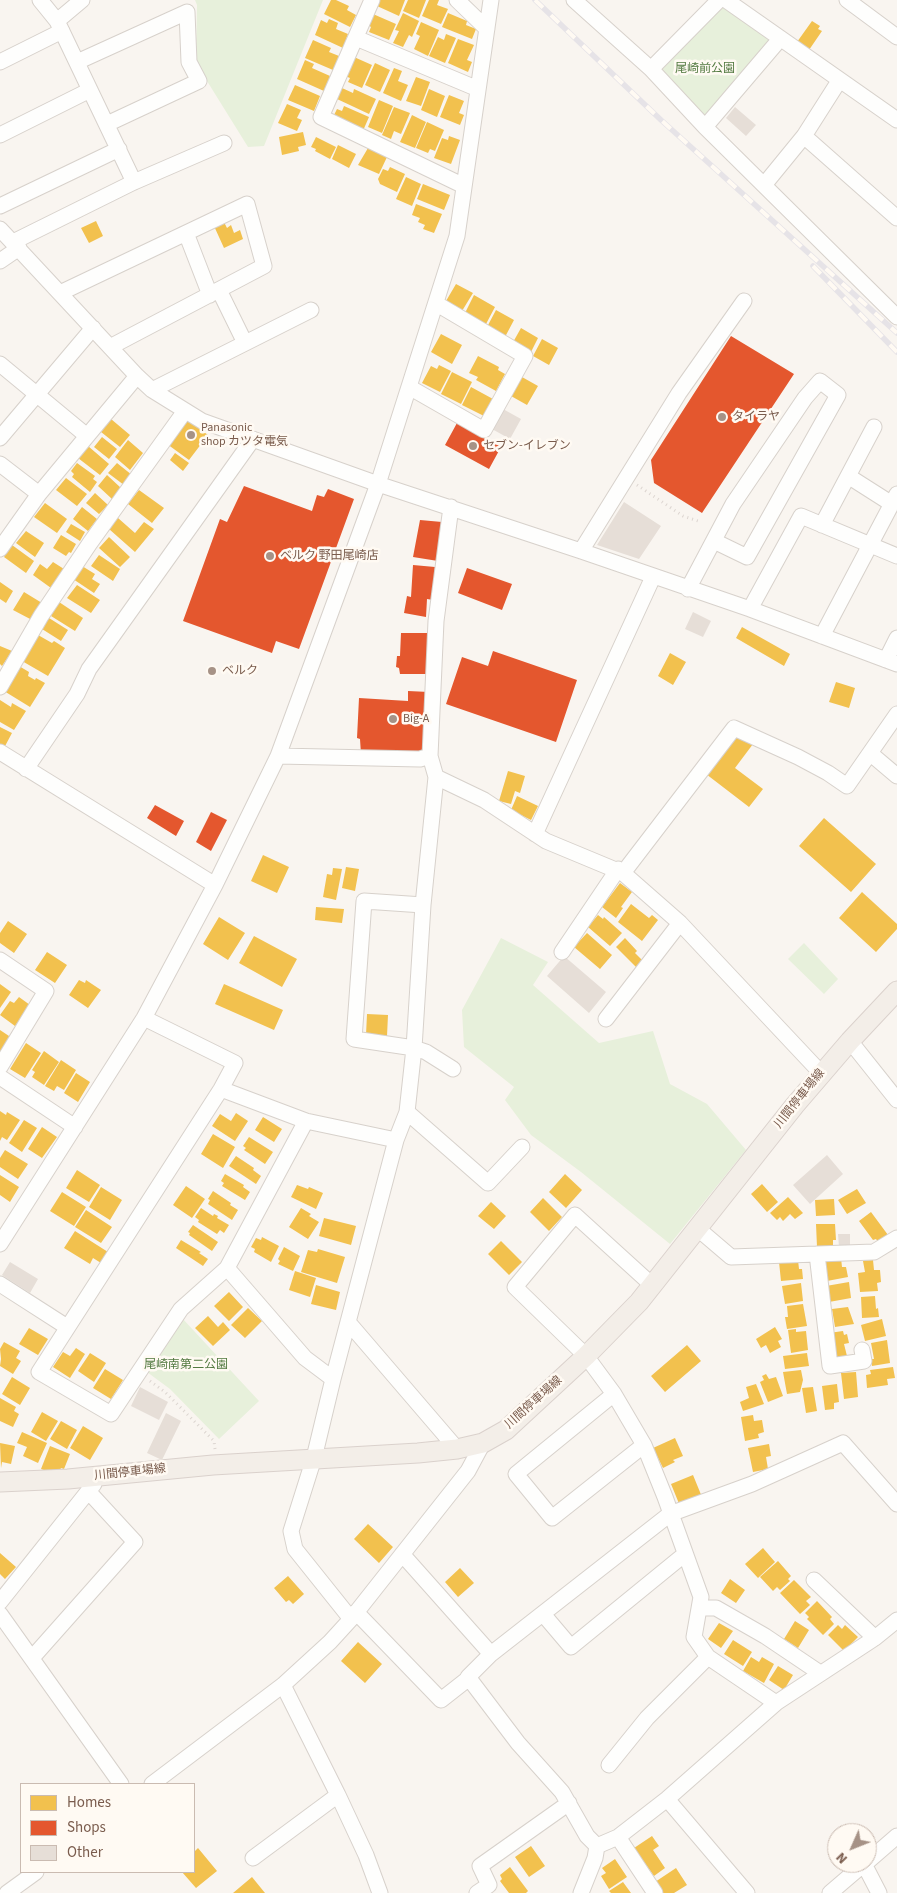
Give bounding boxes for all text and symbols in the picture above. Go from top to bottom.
park label: 尾崎前公園 [675,62,735,76]
place label: タイラヤ [732,410,780,424]
marker: タイラヤ [716,411,728,423]
place label: Panasonic shop カツタ電気 [201,421,288,449]
marker: Panasonic shop カツタ電気 [185,429,197,441]
place label: セブン-イレブン [483,439,571,453]
marker: セブン-イレブン [467,440,479,452]
place label: ベルク 野田尾崎店 [280,549,378,563]
marker: ベルク 野田尾崎店 [264,550,276,562]
place label: ベルク [222,664,258,678]
marker: ベルク [206,665,218,677]
place label: Big-A [403,712,429,726]
marker: Big-A [387,713,399,725]
street label: 川間停車場線 [772,1066,828,1132]
park label: 尾崎南第二公園 [144,1358,228,1372]
street label: 川間停車場線 [502,1374,566,1432]
street label: 川間停車場線 [93,1462,167,1484]
legend [20,1783,195,1873]
text: Homes [67,1792,111,1813]
text: Shops [67,1817,106,1838]
north arrow [827,1823,877,1873]
text: Other [67,1842,103,1863]
text: N [832,1847,852,1868]

